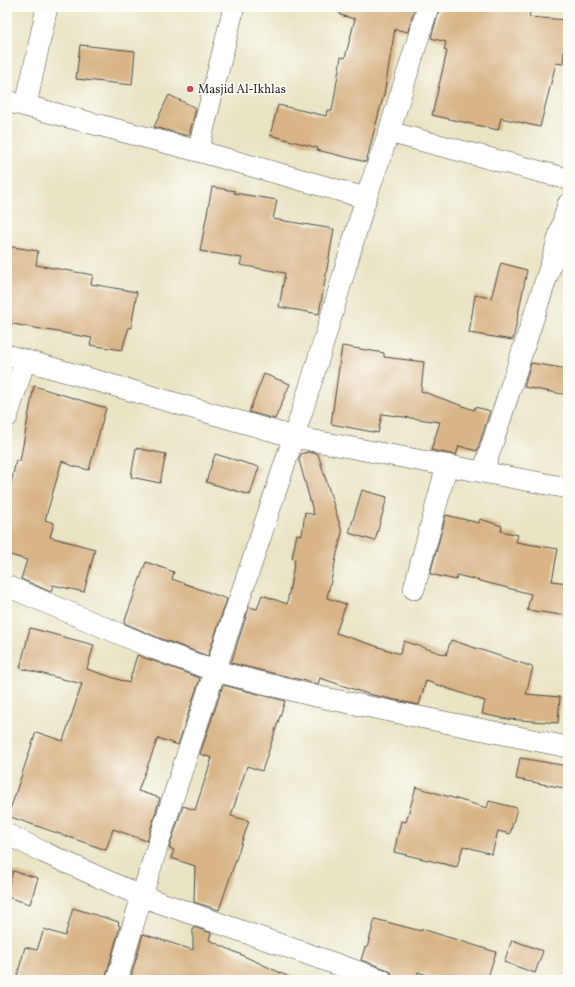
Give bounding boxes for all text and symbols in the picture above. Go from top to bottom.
place label: Masjid Al-Ikhlas [198,82,286,98]
marker: Masjid Al-Ikhlas [185,84,195,94]

